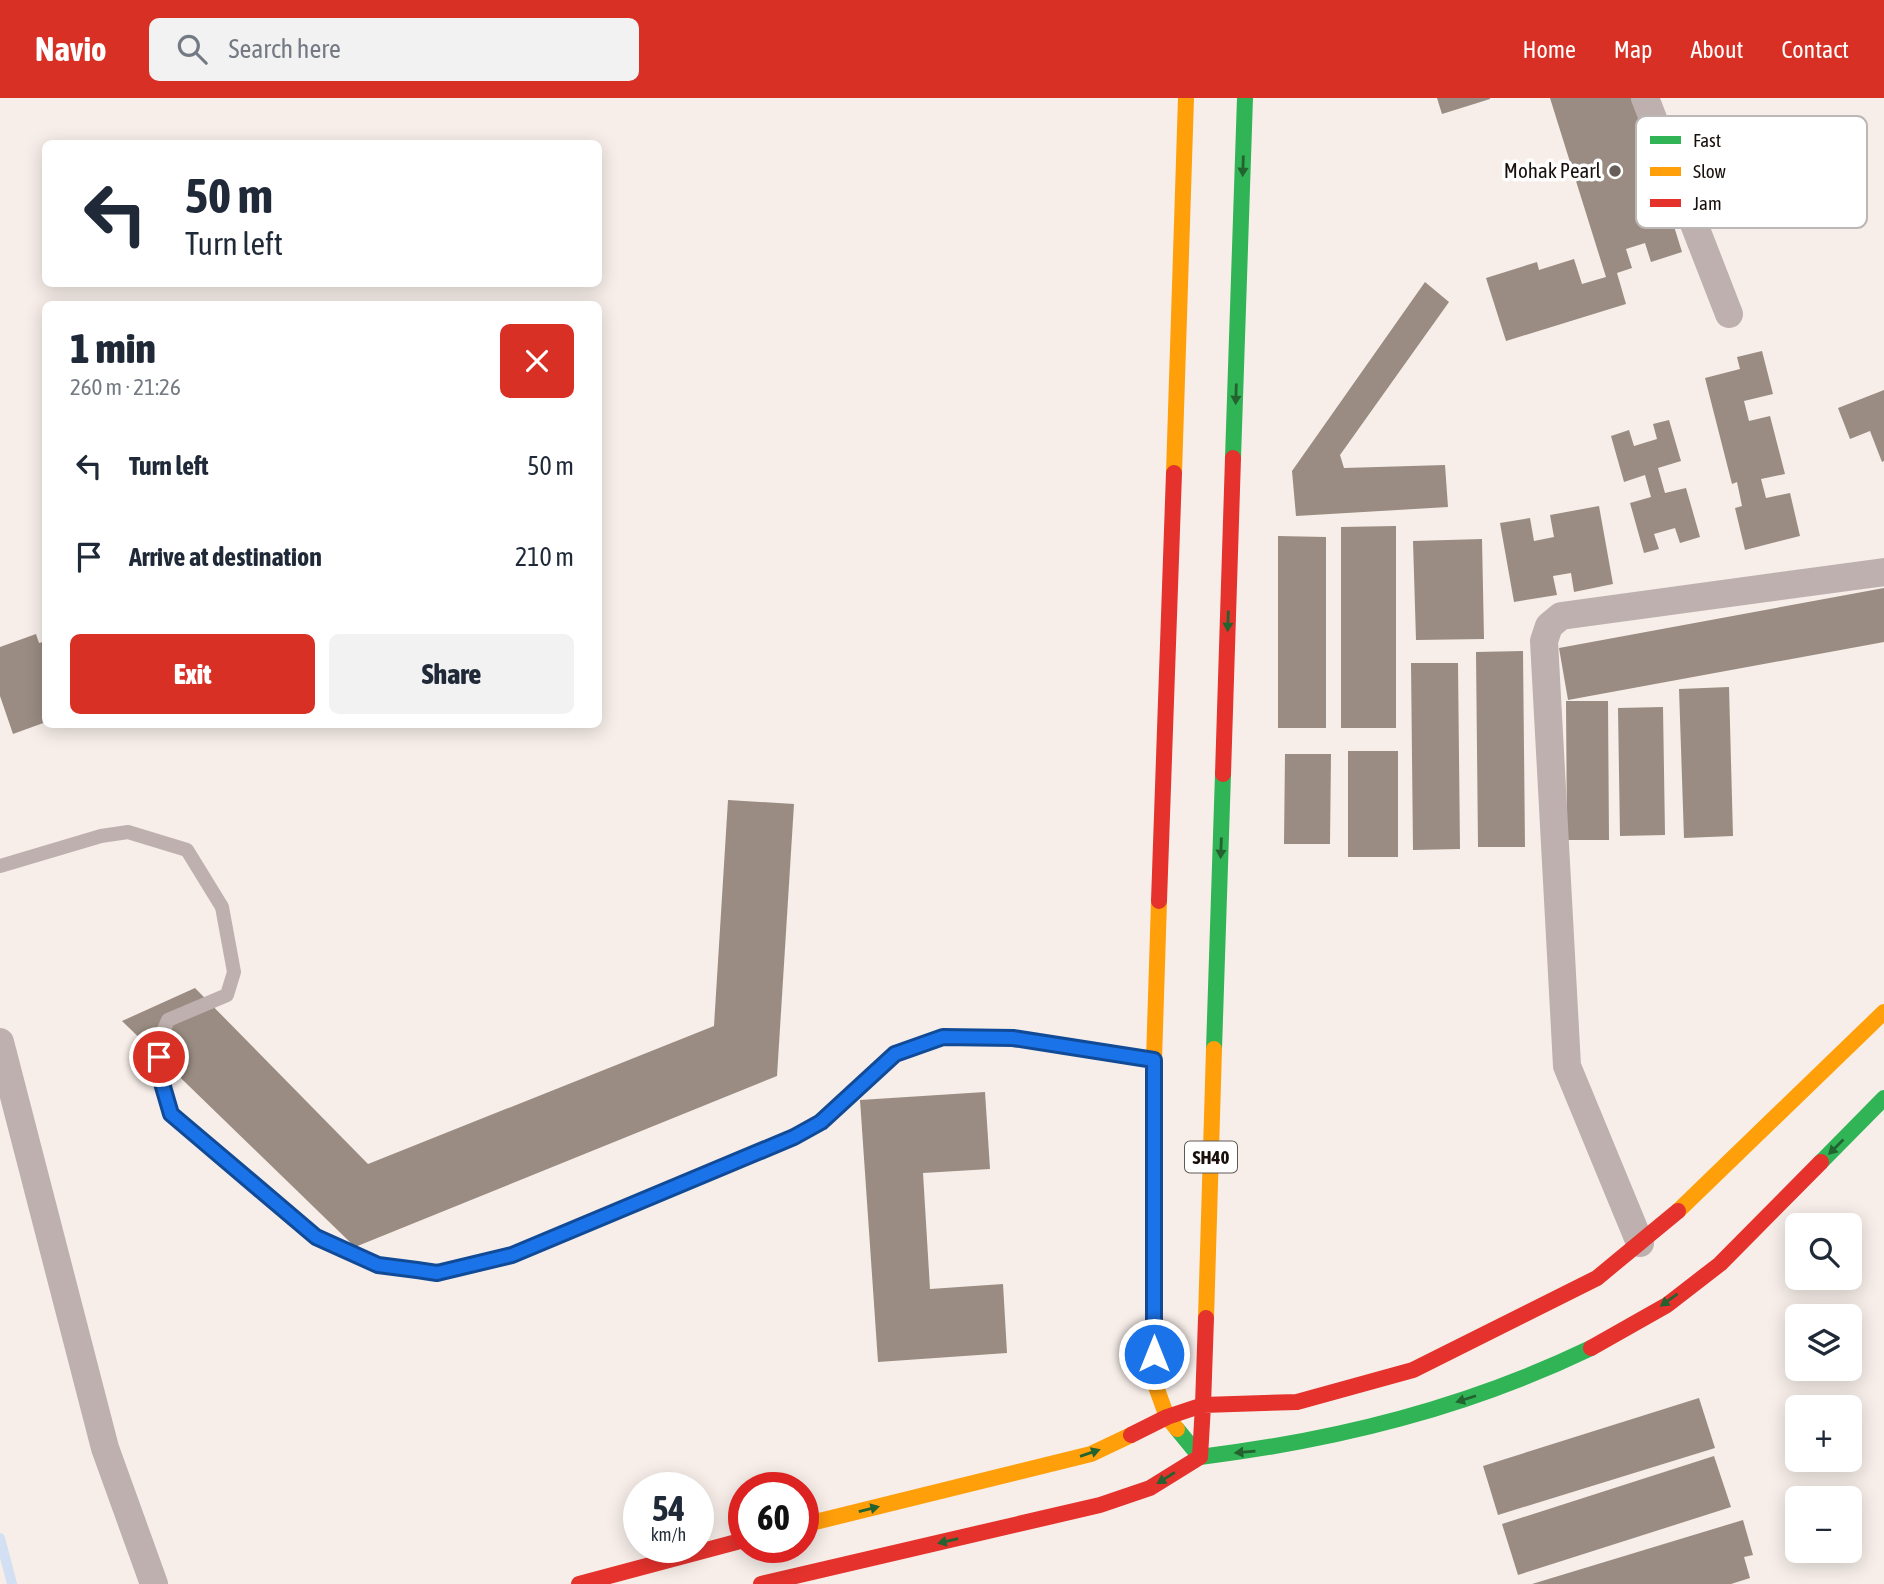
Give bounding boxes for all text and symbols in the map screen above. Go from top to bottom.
search box [149,18,639,81]
text: Navio [35,30,107,68]
icon: search [173,30,211,68]
text: Search here [229,34,341,64]
text: Home [1522,36,1576,63]
text: Map [1614,36,1652,63]
text: About [1690,36,1743,63]
text: Contact [1781,36,1849,63]
legend [1636,116,1867,228]
text: Fast [1693,129,1721,151]
one-way arrow [1238,155,1249,177]
place label: Mohak Pearl [1504,158,1601,182]
text: Slow [1693,160,1727,182]
marker: Mohak Pearl [1607,163,1623,179]
text: 50 m [185,167,273,223]
icon: left [70,168,161,259]
text: Jam [1693,192,1722,214]
text: Turn left [185,225,283,262]
text: 1 min [70,324,156,372]
button: close [500,324,574,398]
text: 260 m · 21:26 [70,374,181,400]
one-way arrow [1230,383,1241,405]
icon: left [70,447,108,485]
text: Turn left [129,451,209,481]
text: 50 m [527,451,574,481]
icon: arrive [70,538,108,576]
text: Arrive at destination [129,542,322,572]
text: 210 m [515,542,574,572]
one-way arrow [1223,610,1234,632]
button: Exit [70,634,315,714]
button: Share [329,634,574,714]
one-way arrow [1215,838,1226,860]
pin [129,1027,189,1087]
icon: arrive [140,1038,178,1076]
one-way arrow [1828,1138,1845,1154]
road number: SH40 [1185,1142,1237,1172]
map controls [1785,1213,1862,1563]
button: search [1785,1213,1862,1290]
one-way arrow [1660,1293,1678,1307]
button: layers [1785,1304,1862,1381]
position arrow [1117,1317,1191,1391]
one-way arrow [1455,1394,1476,1404]
button: + [1785,1395,1862,1472]
one-way arrow [1079,1447,1100,1458]
one-way arrow [1234,1447,1256,1458]
speed limit sign: 60 [728,1472,819,1563]
one-way arrow [1156,1472,1175,1485]
button: − [1785,1486,1862,1563]
text: 54 [652,1488,685,1528]
one-way arrow [859,1503,881,1514]
text: km/h [651,1524,686,1545]
one-way arrow [937,1535,959,1546]

